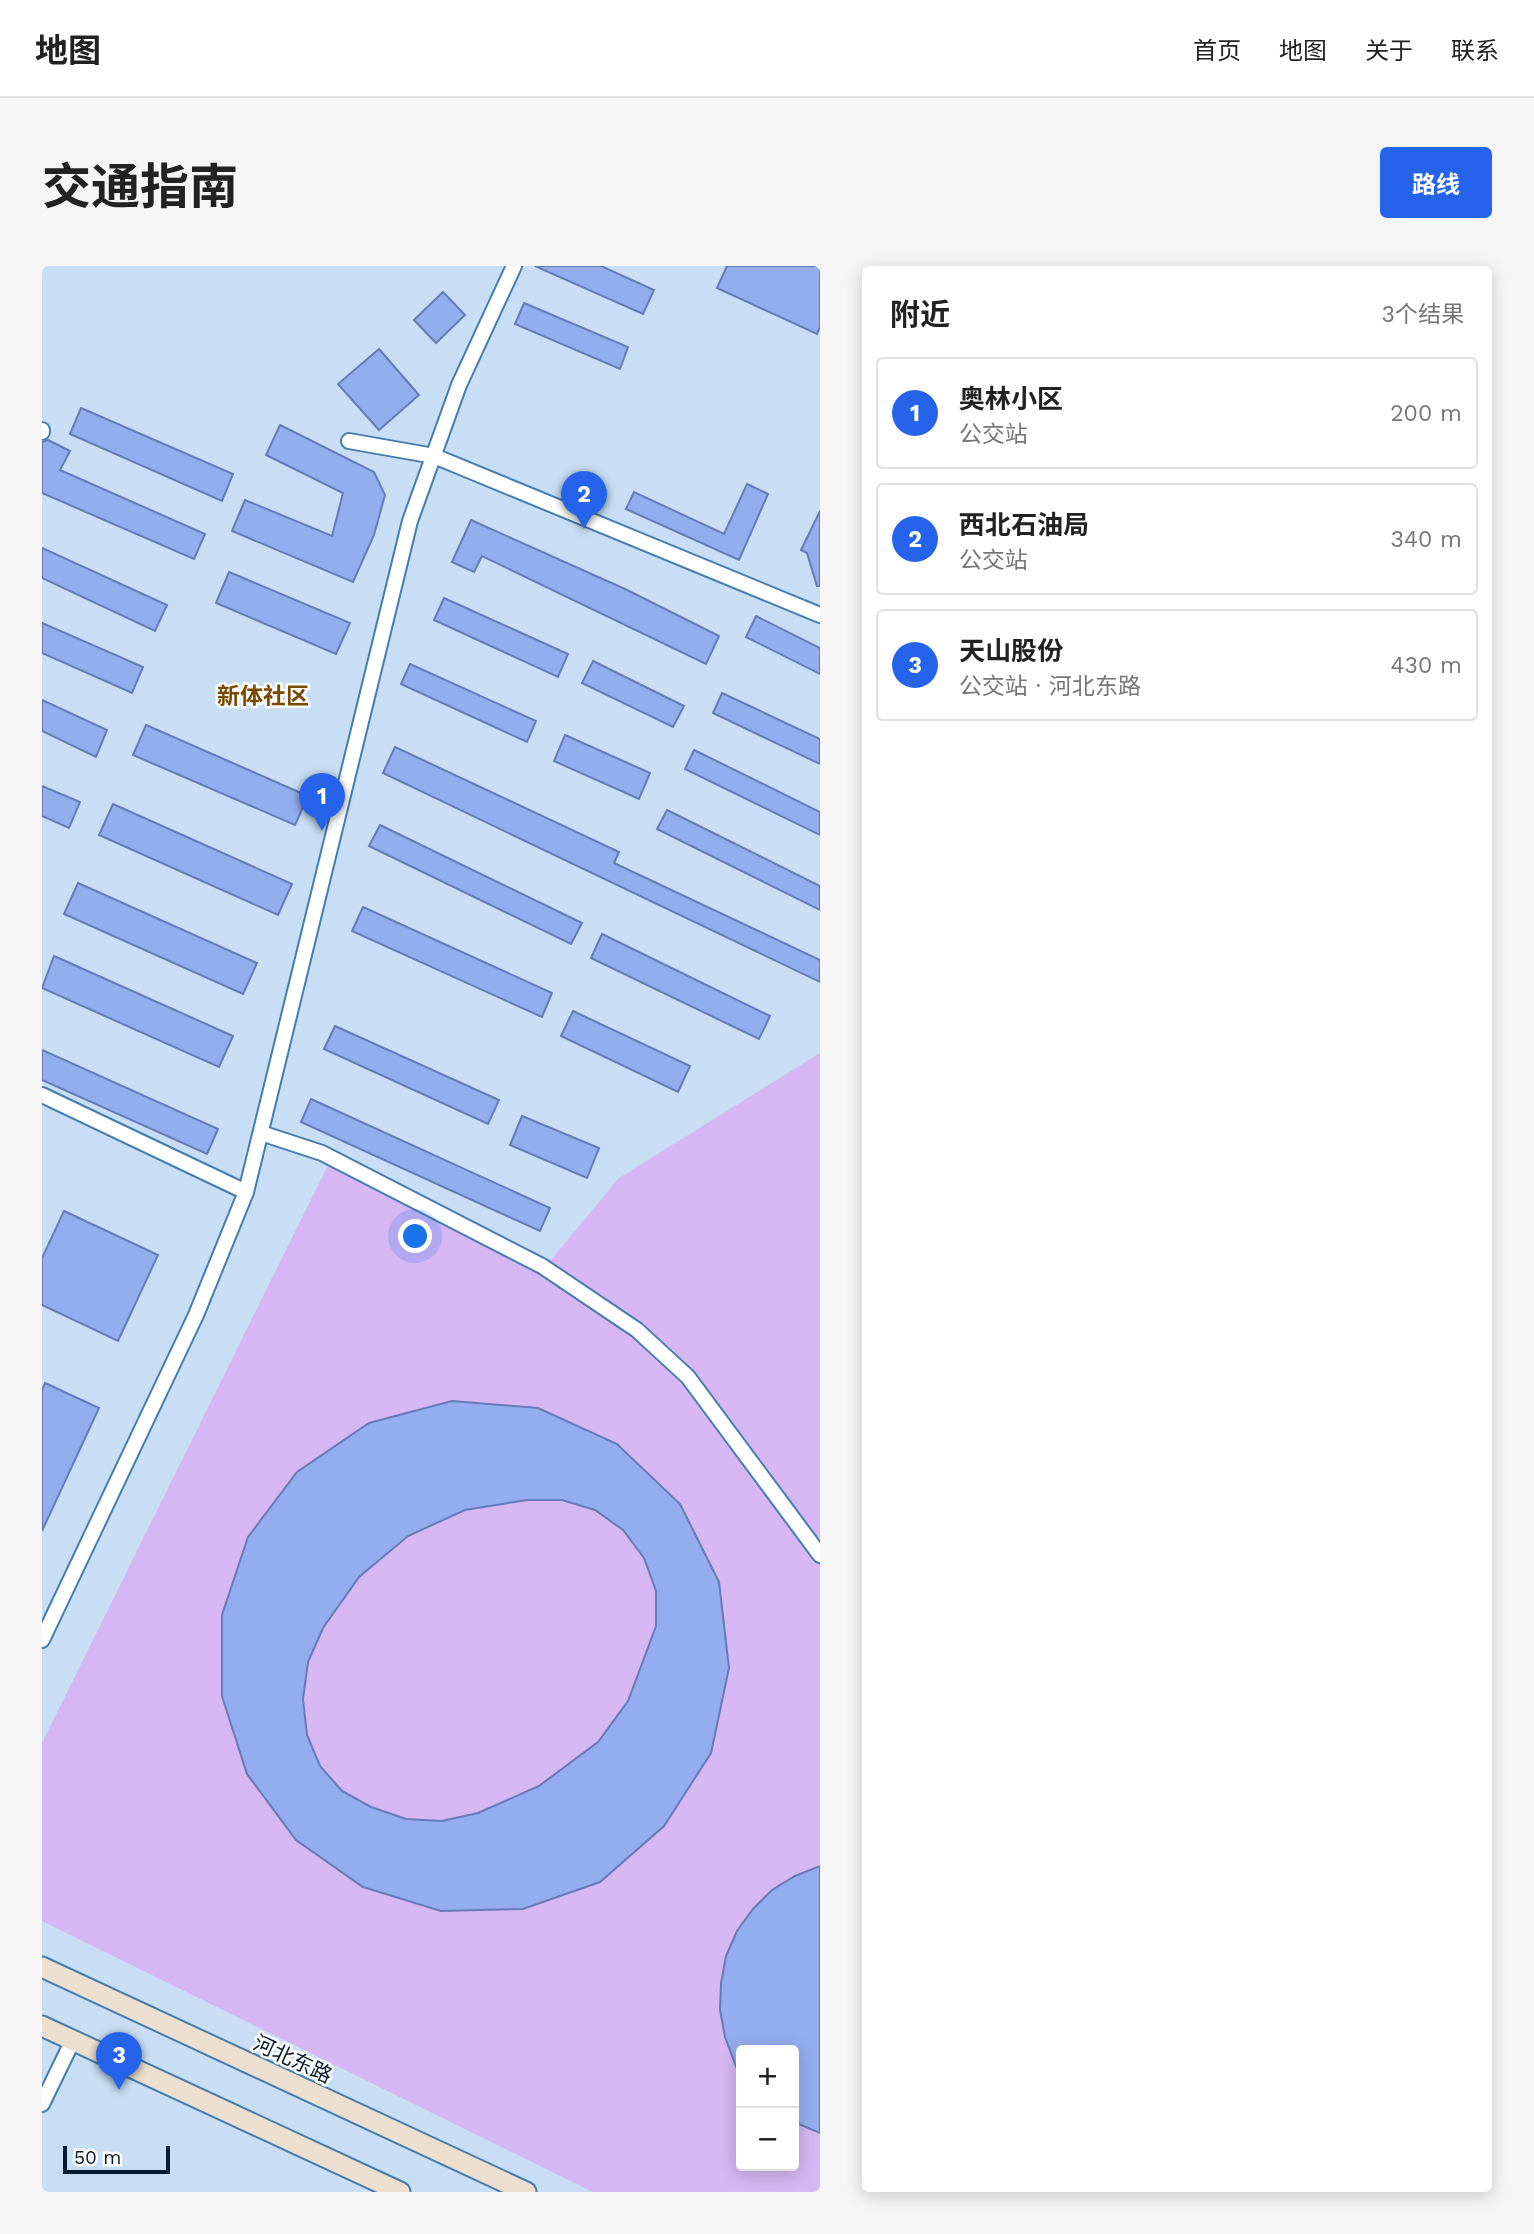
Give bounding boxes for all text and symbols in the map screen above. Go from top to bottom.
text: 地图 [35,31,101,70]
text: 首页 [1193,37,1241,65]
text: 地图 [1279,37,1327,65]
text: 关于 [1365,37,1413,65]
text: 联系 [1451,37,1499,65]
button: 路线 [1380,147,1492,218]
text: 交通指南 [42,158,238,216]
text: 附近 [890,297,950,332]
text: 3个结果 [1382,301,1464,328]
text: 奥林小区 [959,384,1063,414]
text: 1 [910,400,920,427]
text: 200 m [1390,400,1462,427]
text: 公交站 [959,421,1028,448]
pin: 2 [561,471,607,529]
text: 西北石油局 [959,510,1089,540]
text: 2 [908,526,922,553]
text: 340 m [1390,526,1462,553]
text: 公交站 [959,547,1028,574]
text: 天山股份 [959,636,1063,666]
text: 3 [908,652,922,679]
text: 430 m [1390,652,1462,679]
text: 公交站 · 河北东路 [959,673,1141,700]
district label: 新体社区 [217,683,309,710]
pin: 1 [299,773,345,831]
your location [398,1219,432,1253]
street label: 河北东路 [250,2030,336,2088]
pin: 3 [96,2032,142,2090]
map controls [736,2045,799,2171]
button: + [736,2045,799,2108]
button: − [736,2108,799,2171]
scale bar [63,2143,170,2175]
text: 50 m [74,2146,121,2169]

